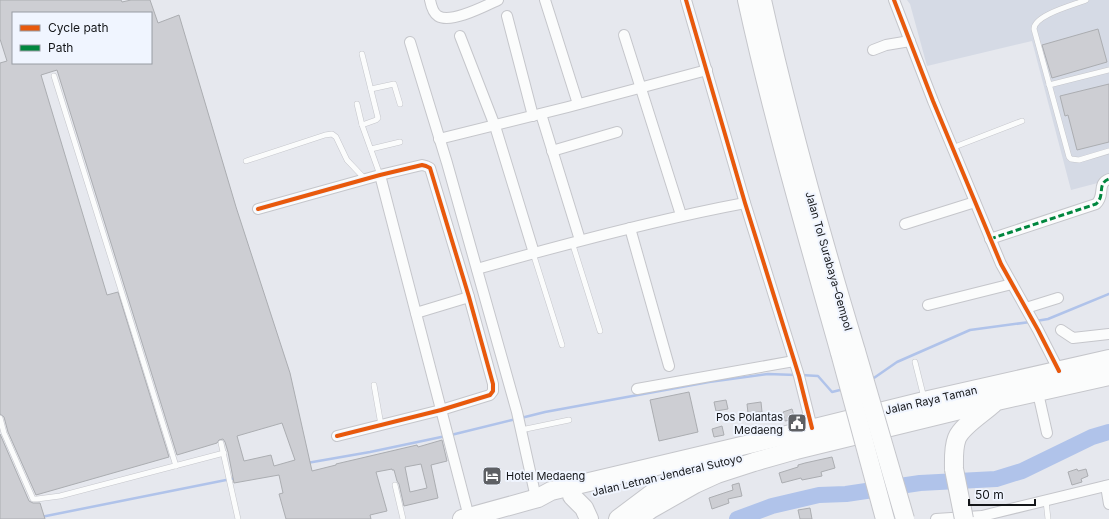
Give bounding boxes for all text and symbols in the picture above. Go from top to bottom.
legend [12,12,152,64]
text: Cycle path [48,20,109,35]
text: Path [48,40,73,55]
street label: Jalan Tol Surabaya–Gempol [802,190,856,332]
street label: Jalan Raya Taman [884,383,978,417]
place label: Pos Polantas Medaeng [716,410,783,437]
public building icon: Pos Polantas Medaeng [786,412,808,434]
street label: Jalan Letnan Jenderal Sutoyo [590,451,744,499]
hotel icon: Hotel Medaeng [481,465,503,487]
place label: Hotel Medaeng [506,469,585,483]
scale bar [969,481,1035,507]
text: 50 m [975,487,1004,502]

